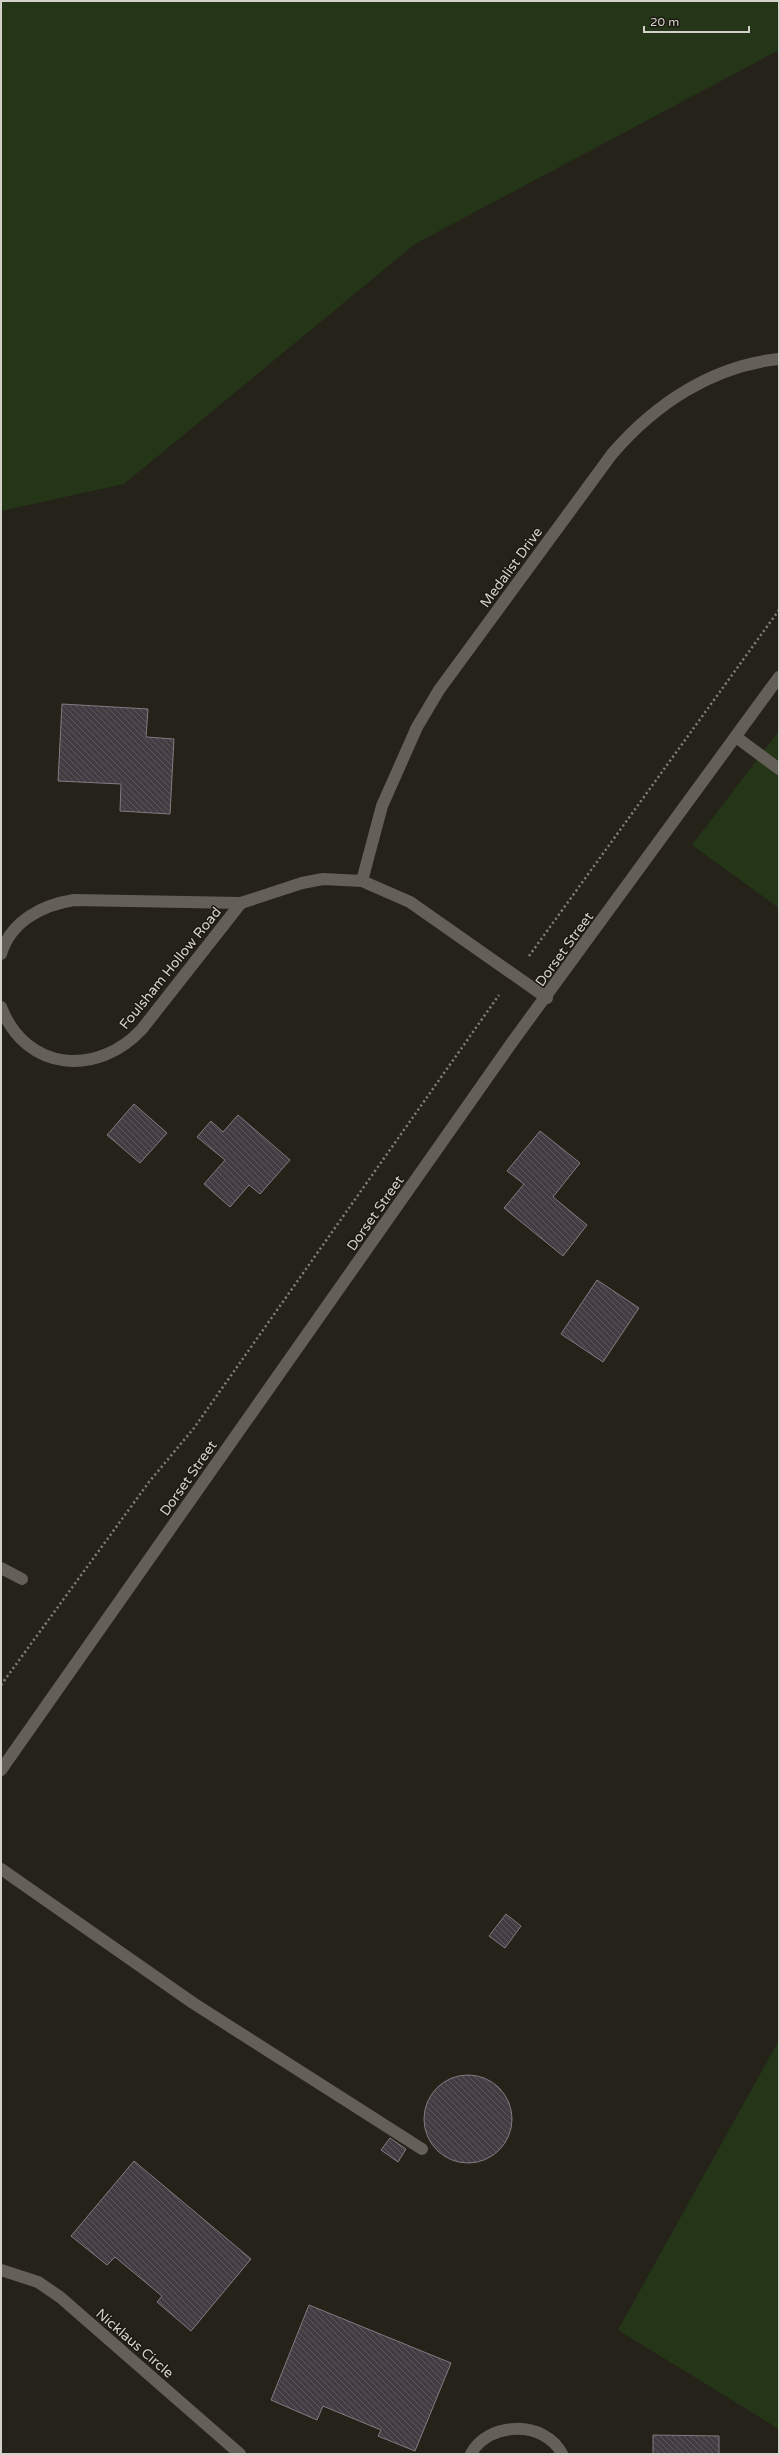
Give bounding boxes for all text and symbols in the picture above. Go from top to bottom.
scale bar [644,8,749,34]
text: 20 m [650,15,679,29]
street label: Medalist Drive [477,524,546,611]
street label: Foulsham Hollow Road [116,904,225,1033]
street label: Dorset Street [532,908,597,990]
street label: Dorset Street [343,1172,408,1254]
street label: Dorset Street [156,1437,221,1519]
street label: Nicklaus Circle [92,2305,177,2382]

